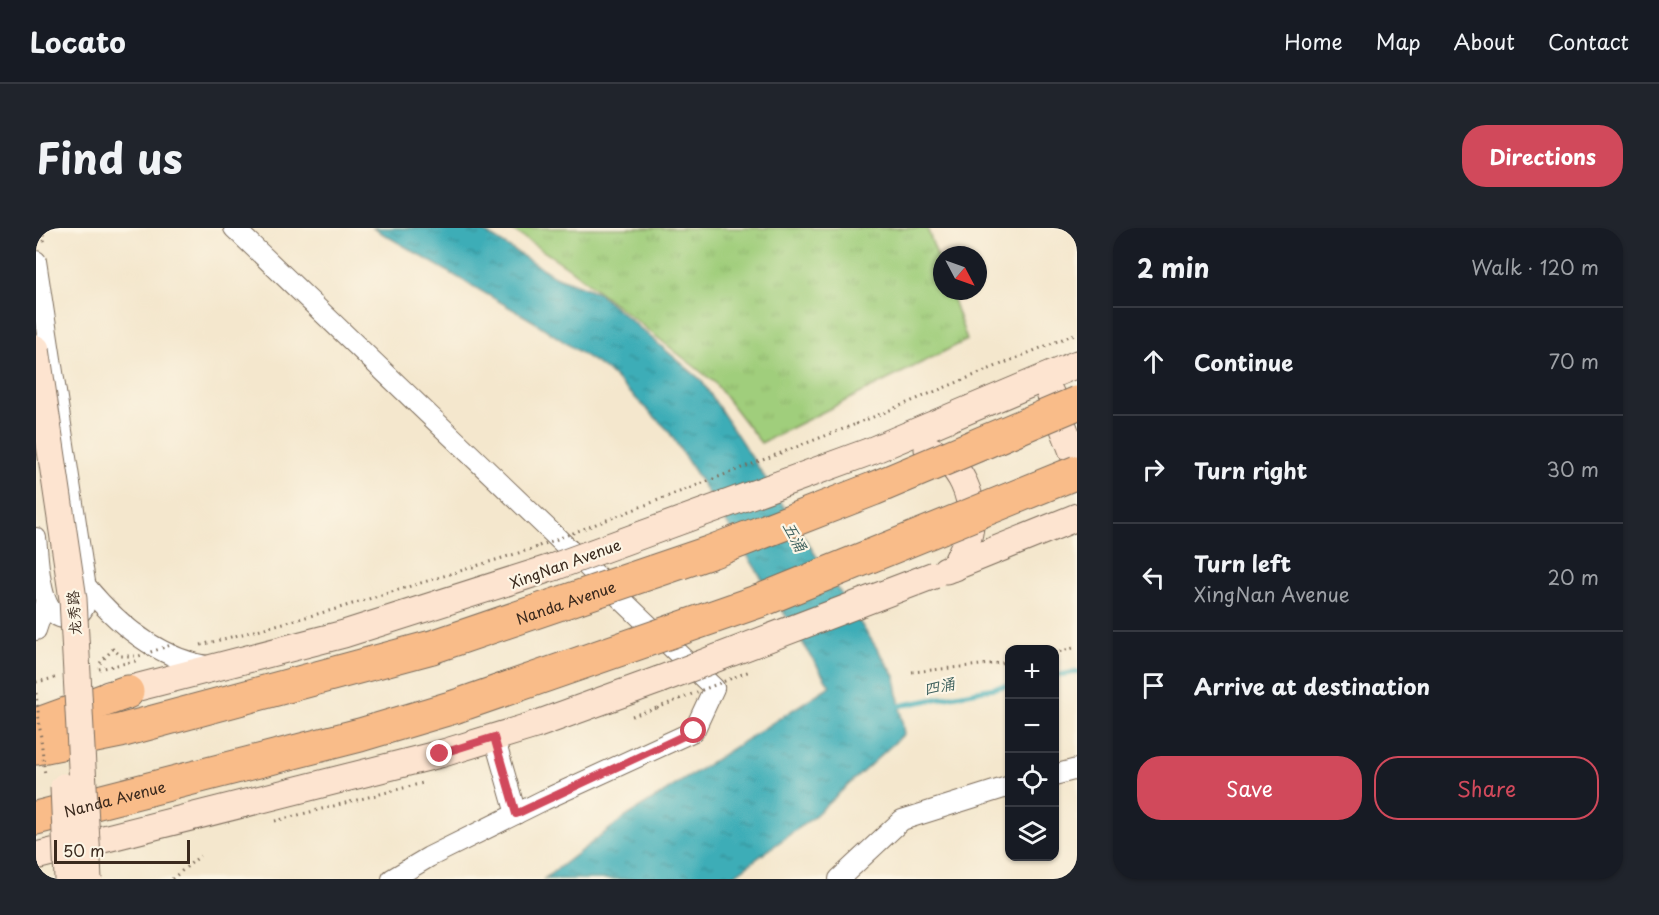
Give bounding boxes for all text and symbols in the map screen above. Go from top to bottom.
text: Locato [30,20,126,63]
text: Home [1284,25,1343,57]
text: Map [1376,25,1421,57]
text: About [1454,25,1515,57]
text: Contact [1548,25,1629,57]
text: Find us [36,125,183,188]
button: Directions [1462,125,1623,187]
north arrow [933,246,987,300]
text: 2 min [1137,248,1210,287]
text: Walk · 120 m [1471,252,1599,282]
icon: ahead [1137,345,1170,378]
text: Continue [1194,345,1293,378]
text: 70 m [1549,346,1599,376]
icon: right [1137,453,1170,486]
text: Turn right [1194,453,1307,486]
text: 30 m [1546,454,1599,484]
water label: 五涌 [778,516,815,557]
street label: XingNan Avenue [506,532,624,594]
text: Turn left [1194,546,1291,579]
icon: left [1137,561,1170,594]
text: 20 m [1547,562,1599,592]
street label: Nanda Avenue [513,574,618,629]
text: XingNan Avenue [1194,579,1350,609]
street label: 龙秀路 [60,590,86,636]
map controls [1005,645,1059,861]
button: + [1005,645,1059,699]
icon: arrive [1137,669,1170,702]
text: Arrive at destination [1194,669,1430,702]
water label: 四涌 [921,670,958,700]
button: − [1005,699,1059,753]
route start [680,717,706,743]
route end [426,740,452,766]
button: locate [1005,753,1059,807]
button: Save [1137,756,1362,820]
button: Share [1374,756,1599,820]
street label: Nanda Avenue [61,774,168,822]
button: layers [1005,807,1059,861]
scale bar [54,837,190,864]
text: 50 m [63,838,104,862]

